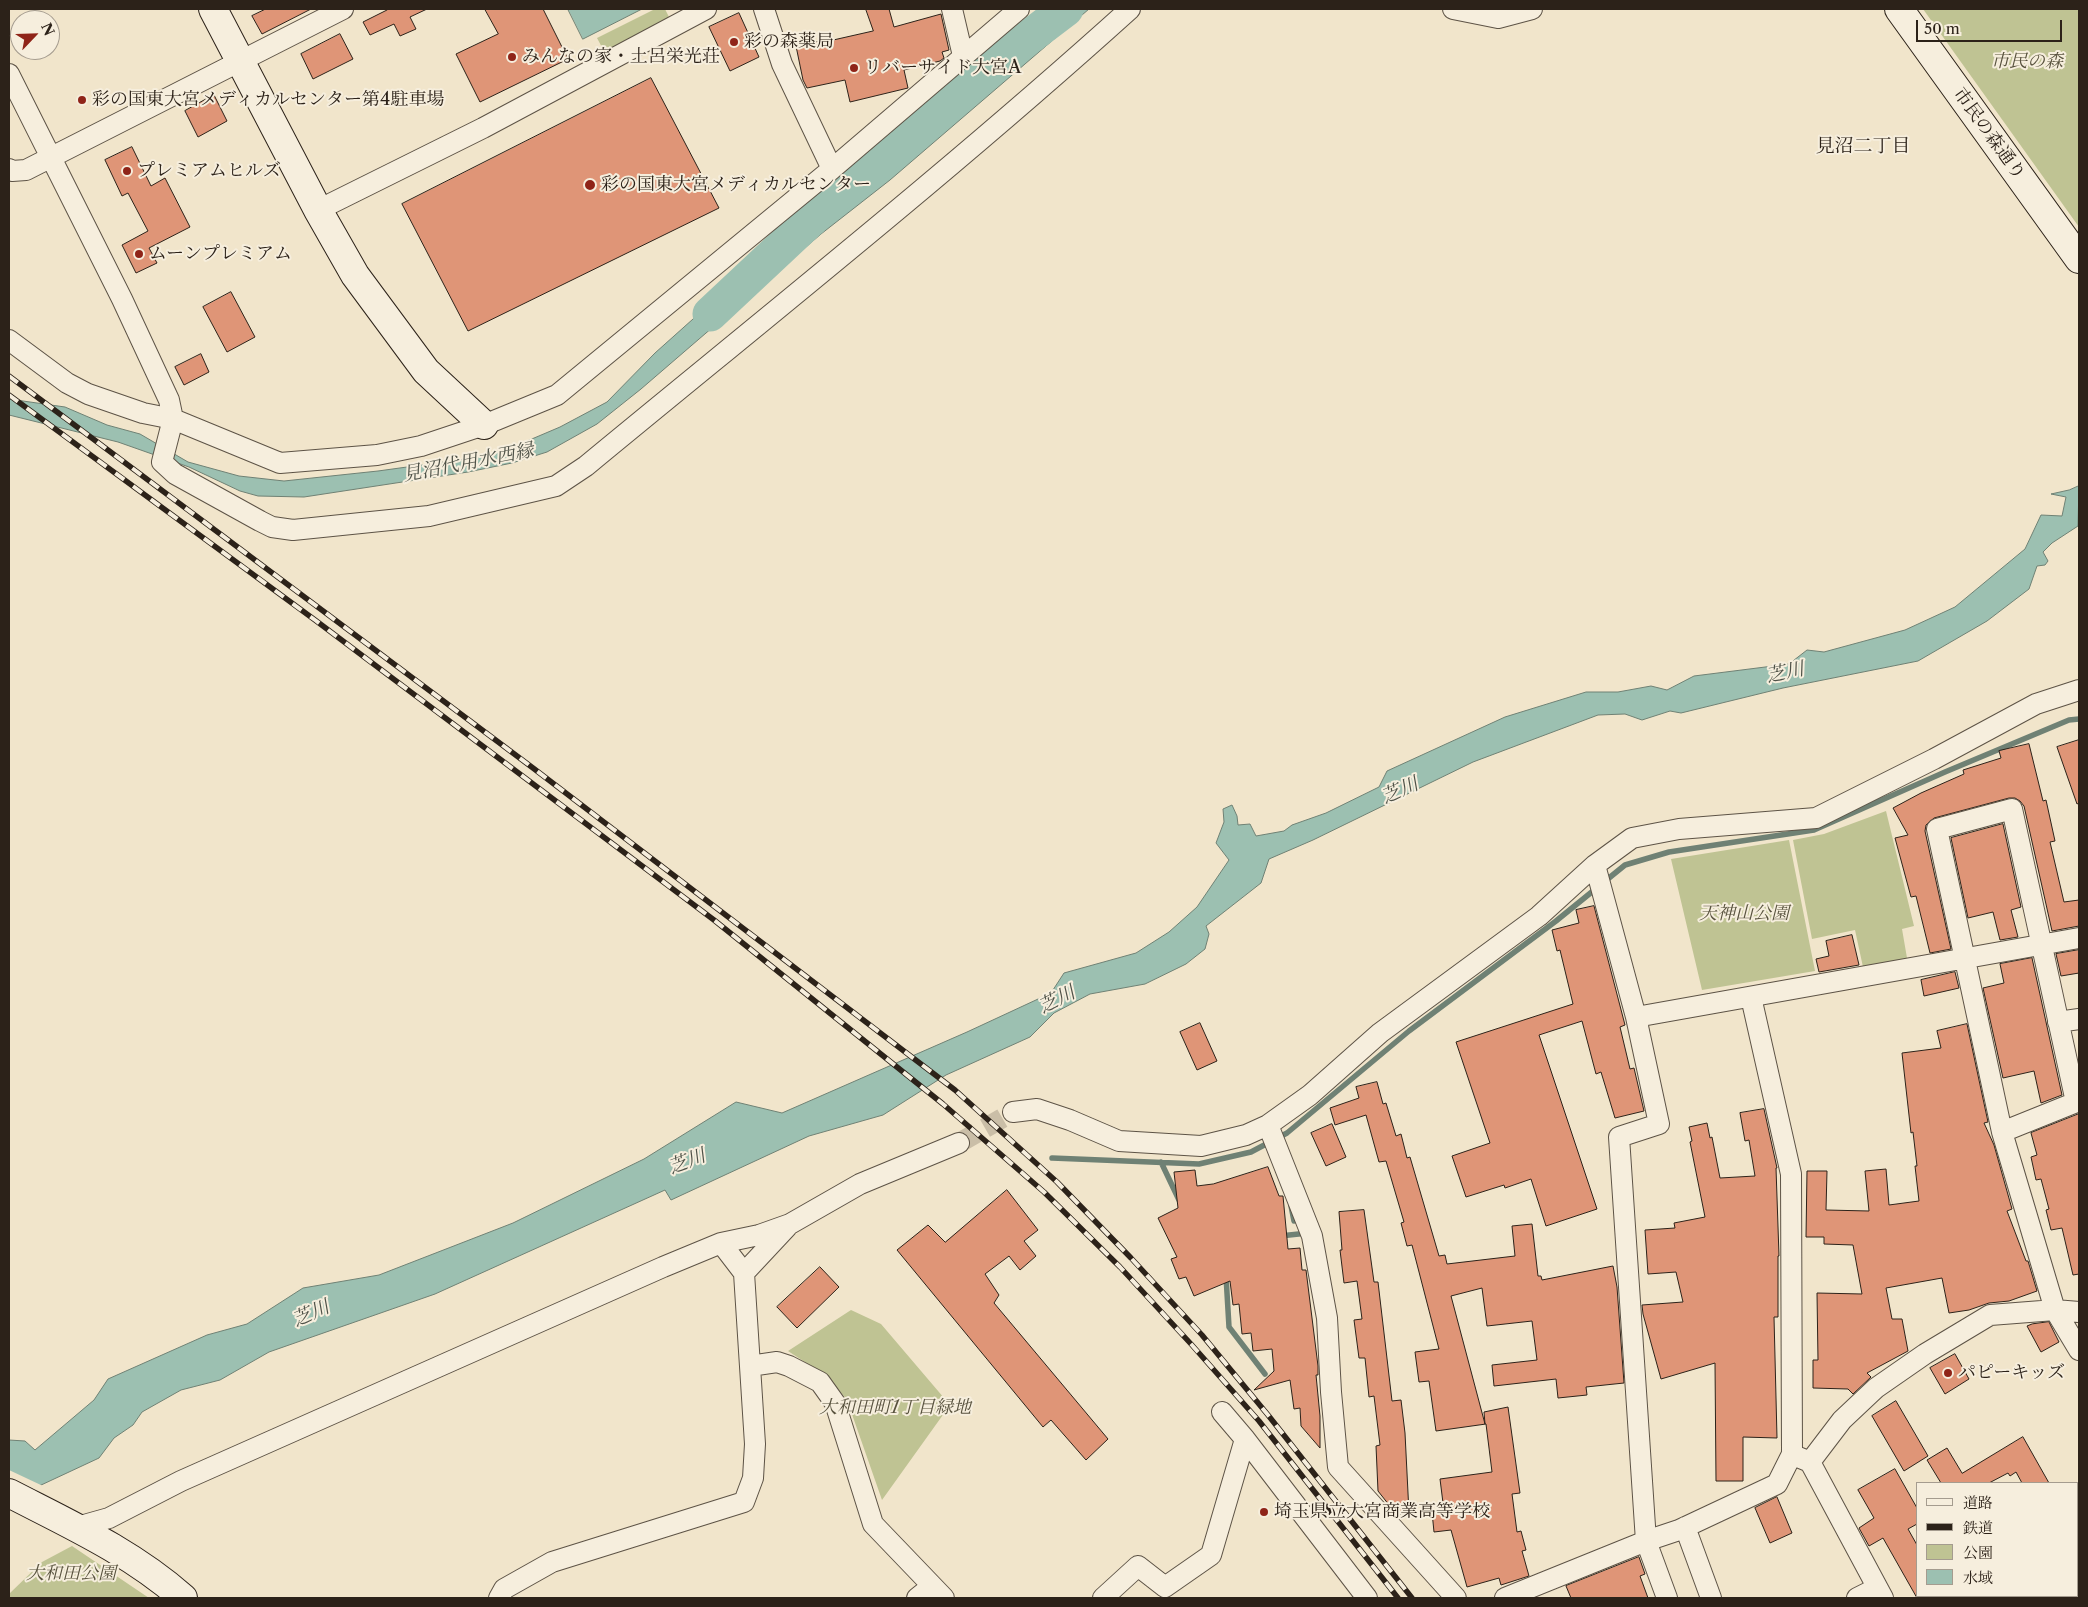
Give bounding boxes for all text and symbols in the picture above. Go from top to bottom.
north arrow [10,10,60,60]
scale bar [1918,10,2064,42]
text: 50 m [1924,19,1960,38]
text: N [37,20,58,39]
place label: 彩の森薬局 [744,31,834,53]
marker: 彩の森薬局 [728,36,740,48]
place label: みんなの家・土呂栄光荘 [522,46,720,68]
marker: みんなの家・土呂栄光荘 [506,51,518,63]
park label: 市民の森 [1991,51,2063,73]
place label: リバーサイド大宮A [864,57,1021,79]
marker: リバーサイド大宮A [848,62,860,74]
street label: 市民の森通り [1949,84,2029,184]
place label: 彩の国東大宮メディカルセンター第4駐車場 [92,89,444,111]
marker: 彩の国東大宮メディカルセンター第4駐車場 [76,94,88,106]
district label: 見沼二丁目 [1816,136,1910,158]
place label: プレミアムヒルズ [137,160,281,182]
marker: プレミアムヒルズ [121,165,133,177]
place label: 彩の国東大宮メディカルセンター [601,174,871,196]
marker: 彩の国東大宮メディカルセンター [583,178,597,192]
place label: ムーンプレミアム [149,243,292,265]
marker: ムーンプレミアム [133,248,145,260]
water label: 見沼代用水西縁 [401,439,535,487]
water label: 芝川 [1764,658,1806,688]
water label: 芝川 [1378,773,1422,809]
park label: 天神山公園 [1699,903,1789,925]
water label: 芝川 [1035,981,1079,1019]
water label: 芝川 [665,1145,709,1179]
water label: 芝川 [289,1296,333,1332]
place label: パピーキッズ [1958,1362,2065,1384]
marker: パピーキッズ [1942,1367,1954,1379]
park label: 大和田町1丁目緑地 [819,1397,971,1419]
legend [1916,1482,2078,1597]
text: 道路 [1963,1493,1993,1512]
place label: 埼玉県立大宮商業高等学校 [1274,1501,1490,1523]
marker: 埼玉県立大宮商業高等学校 [1258,1506,1270,1518]
text: 鉄道 [1963,1518,1993,1537]
text: 公園 [1963,1543,1993,1562]
park label: 大和田公園 [26,1563,116,1585]
text: 水域 [1963,1568,1993,1587]

